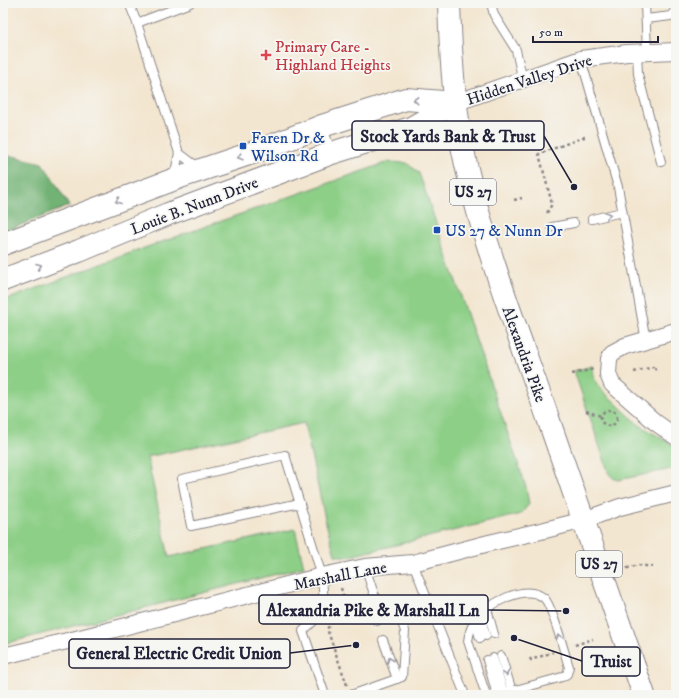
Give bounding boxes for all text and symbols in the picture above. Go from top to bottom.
scale bar [533,18,658,44]
text: 50 m [539,25,563,40]
place label: Primary Care - Highland Heights [275,37,391,75]
marker: Primary Care - Highland Heights [260,49,272,61]
street label: Hidden Valley Drive [464,50,595,110]
one-way arrow [413,95,419,104]
callout: Stock Yards Bank & Trust [352,121,544,150]
text: Stock Yards Bank & Trust [360,126,536,148]
place label: Faren Dr & Wilson Rd [250,128,325,166]
marker: Faren Dr & Wilson Rd [238,141,248,151]
one-way arrow [236,152,243,161]
street label: Louie B. Nunn Drive [128,172,261,239]
road number: US 27 [450,179,496,205]
one-way arrow [114,197,121,205]
one-way arrow [605,212,611,220]
place label: US 27 & Nunn Dr [445,221,563,241]
marker: US 27 & Nunn Dr [432,225,442,235]
one-way arrow [36,262,43,270]
street label: Alexandria Pike [497,304,551,405]
road number: US 27 [576,551,622,577]
street label: Marshall Lane [292,557,389,595]
callout: Alexandria Pike & Marshall Ln [259,595,488,624]
text: Alexandria Pike & Marshall Ln [265,600,480,622]
one-way arrow [555,633,564,640]
callout: General Electric Credit Union [69,639,290,668]
text: General Electric Credit Union [76,643,282,665]
callout: Truist [582,647,640,676]
text: Truist [589,651,632,673]
one-way arrow [386,656,395,663]
one-way arrow [501,670,510,677]

